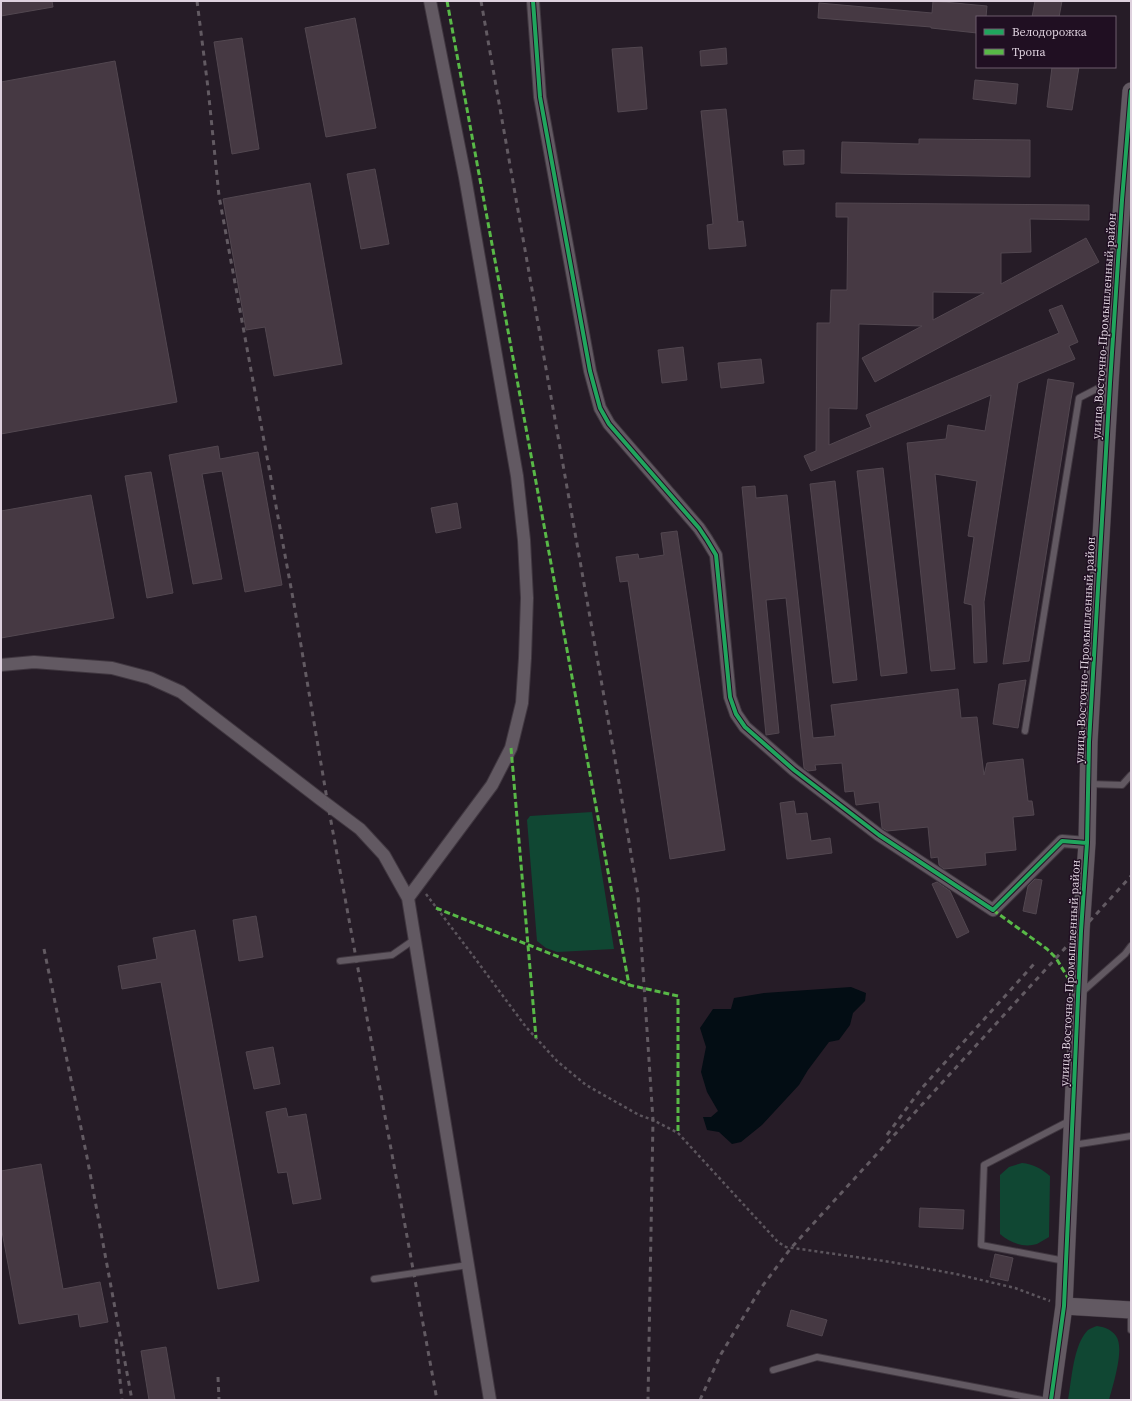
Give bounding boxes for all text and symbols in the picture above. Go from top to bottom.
legend [976,16,1116,68]
text: Велодорожка [1012,24,1088,40]
text: Тропа [1012,44,1047,60]
street label: улица Восточно-Промышленный район [1088,212,1120,440]
street label: улица Восточно-Промышленный район [1071,536,1099,764]
street label: улица Восточно-Промышленный район [1056,859,1084,1087]

